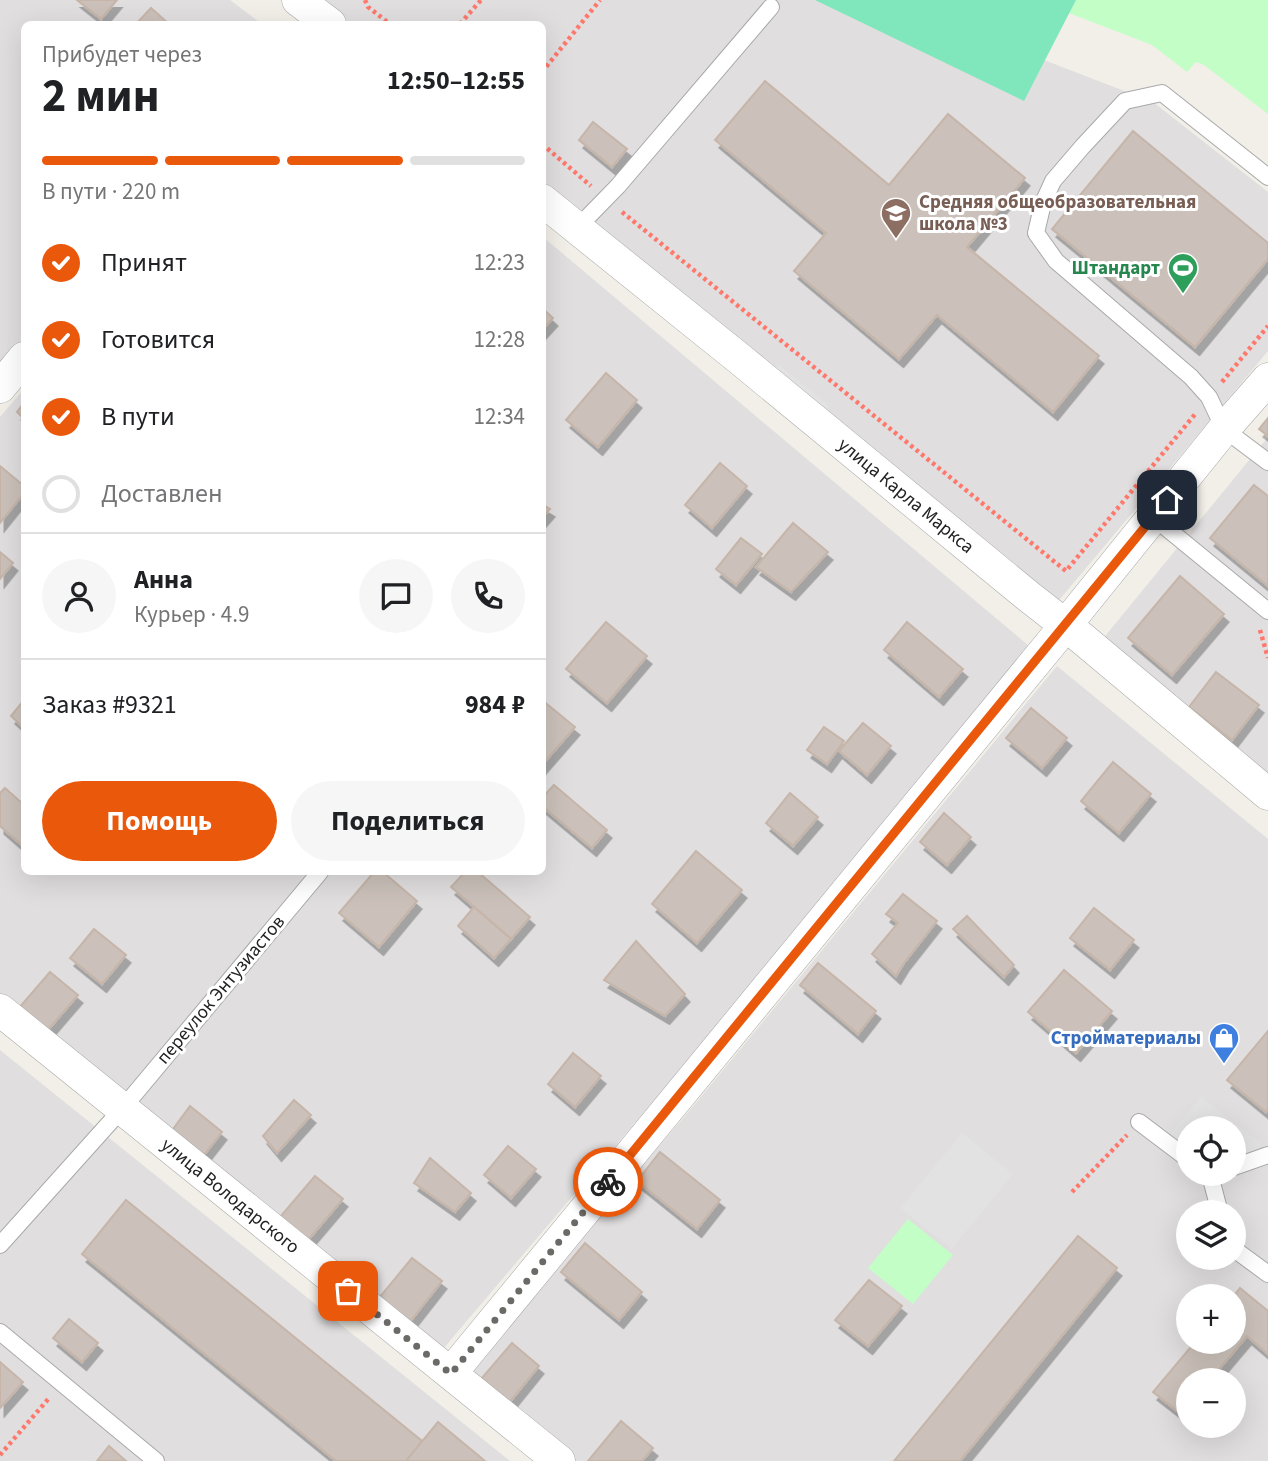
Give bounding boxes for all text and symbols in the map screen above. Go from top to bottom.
text: Прибудет через [42,38,202,71]
text: 12:50–12:55 [387,62,525,99]
text: 2 мин [42,64,159,129]
text: В пути · 220 m [42,175,180,208]
place label: Средняя общеобразовательная школа №3 [919,189,1196,238]
school or university icon: Средняя общеобразовательная школа №3 [879,196,913,240]
icon: check [42,244,80,282]
text: Принят [101,244,187,281]
text: 12:23 [474,246,525,279]
sports icon: Штандарт [1166,251,1200,295]
place label: Штандарт [1072,255,1160,282]
icon: check [42,321,80,359]
text: Готовится [101,321,215,358]
text: 12:28 [474,323,525,356]
icon: check [42,398,80,436]
text: В пути [101,398,175,435]
text: 12:34 [474,400,525,433]
street label: улица Карла Маркса [832,431,980,560]
pin [1137,470,1197,530]
text: Доставлен [101,475,223,512]
icon: home [1148,481,1186,519]
button: person [42,559,116,633]
button: chat [359,559,433,633]
button: phone [451,559,525,633]
text: Анна [134,561,193,598]
text: Курьер · 4.9 [134,598,249,631]
text: Заказ #9321 [42,686,177,723]
text: 984 ₽ [465,686,525,723]
button: Помощь [42,781,277,861]
button: Поделиться [291,781,525,861]
street label: переулок Энтузиастов [151,910,291,1070]
shop icon: Стройматериалы [1207,1021,1241,1065]
place label: Стройматериалы [1051,1025,1201,1052]
map controls [1176,1116,1246,1438]
button: locate [1176,1116,1246,1186]
street label: улица Володарского [155,1132,305,1260]
courier [573,1147,643,1217]
icon: bike [589,1163,627,1201]
button: layers [1176,1200,1246,1270]
pin [318,1261,378,1321]
icon: bag [329,1272,367,1310]
button: + [1176,1284,1246,1354]
button: − [1176,1368,1246,1438]

